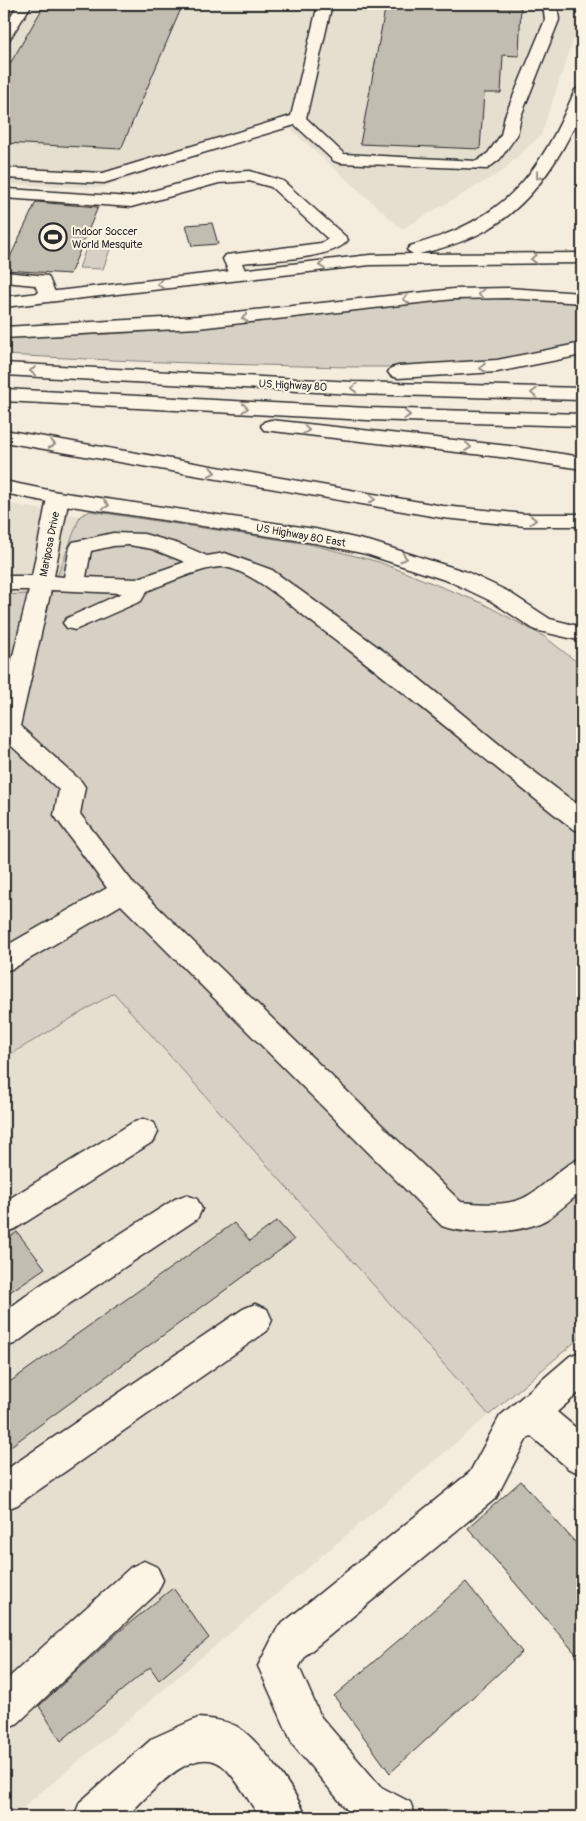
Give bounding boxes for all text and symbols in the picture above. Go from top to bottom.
one-way arrow [535,170,544,179]
sports icon: Indoor Soccer World Mesquite [38,222,68,252]
place label: Indoor Soccer World Mesquite [72,225,143,251]
one-way arrow [529,254,537,264]
one-way arrow [317,259,325,270]
one-way arrow [156,278,164,289]
one-way arrow [477,289,484,299]
one-way arrow [402,293,410,304]
one-way arrow [240,312,248,323]
one-way arrow [479,362,487,373]
one-way arrow [29,366,37,377]
street label: US Highway 80 [258,377,328,394]
one-way arrow [349,383,357,394]
one-way arrow [529,388,537,398]
one-way arrow [242,403,249,413]
one-way arrow [404,410,411,420]
one-way arrow [303,424,311,435]
one-way arrow [47,439,56,449]
one-way arrow [464,441,472,452]
one-way arrow [208,466,216,476]
one-way arrow [368,494,376,504]
one-way arrow [102,500,110,510]
street label: Mariposa Drive [37,510,62,578]
one-way arrow [529,515,537,526]
street label: US Highway 80 East [255,521,347,550]
one-way arrow [399,552,407,562]

